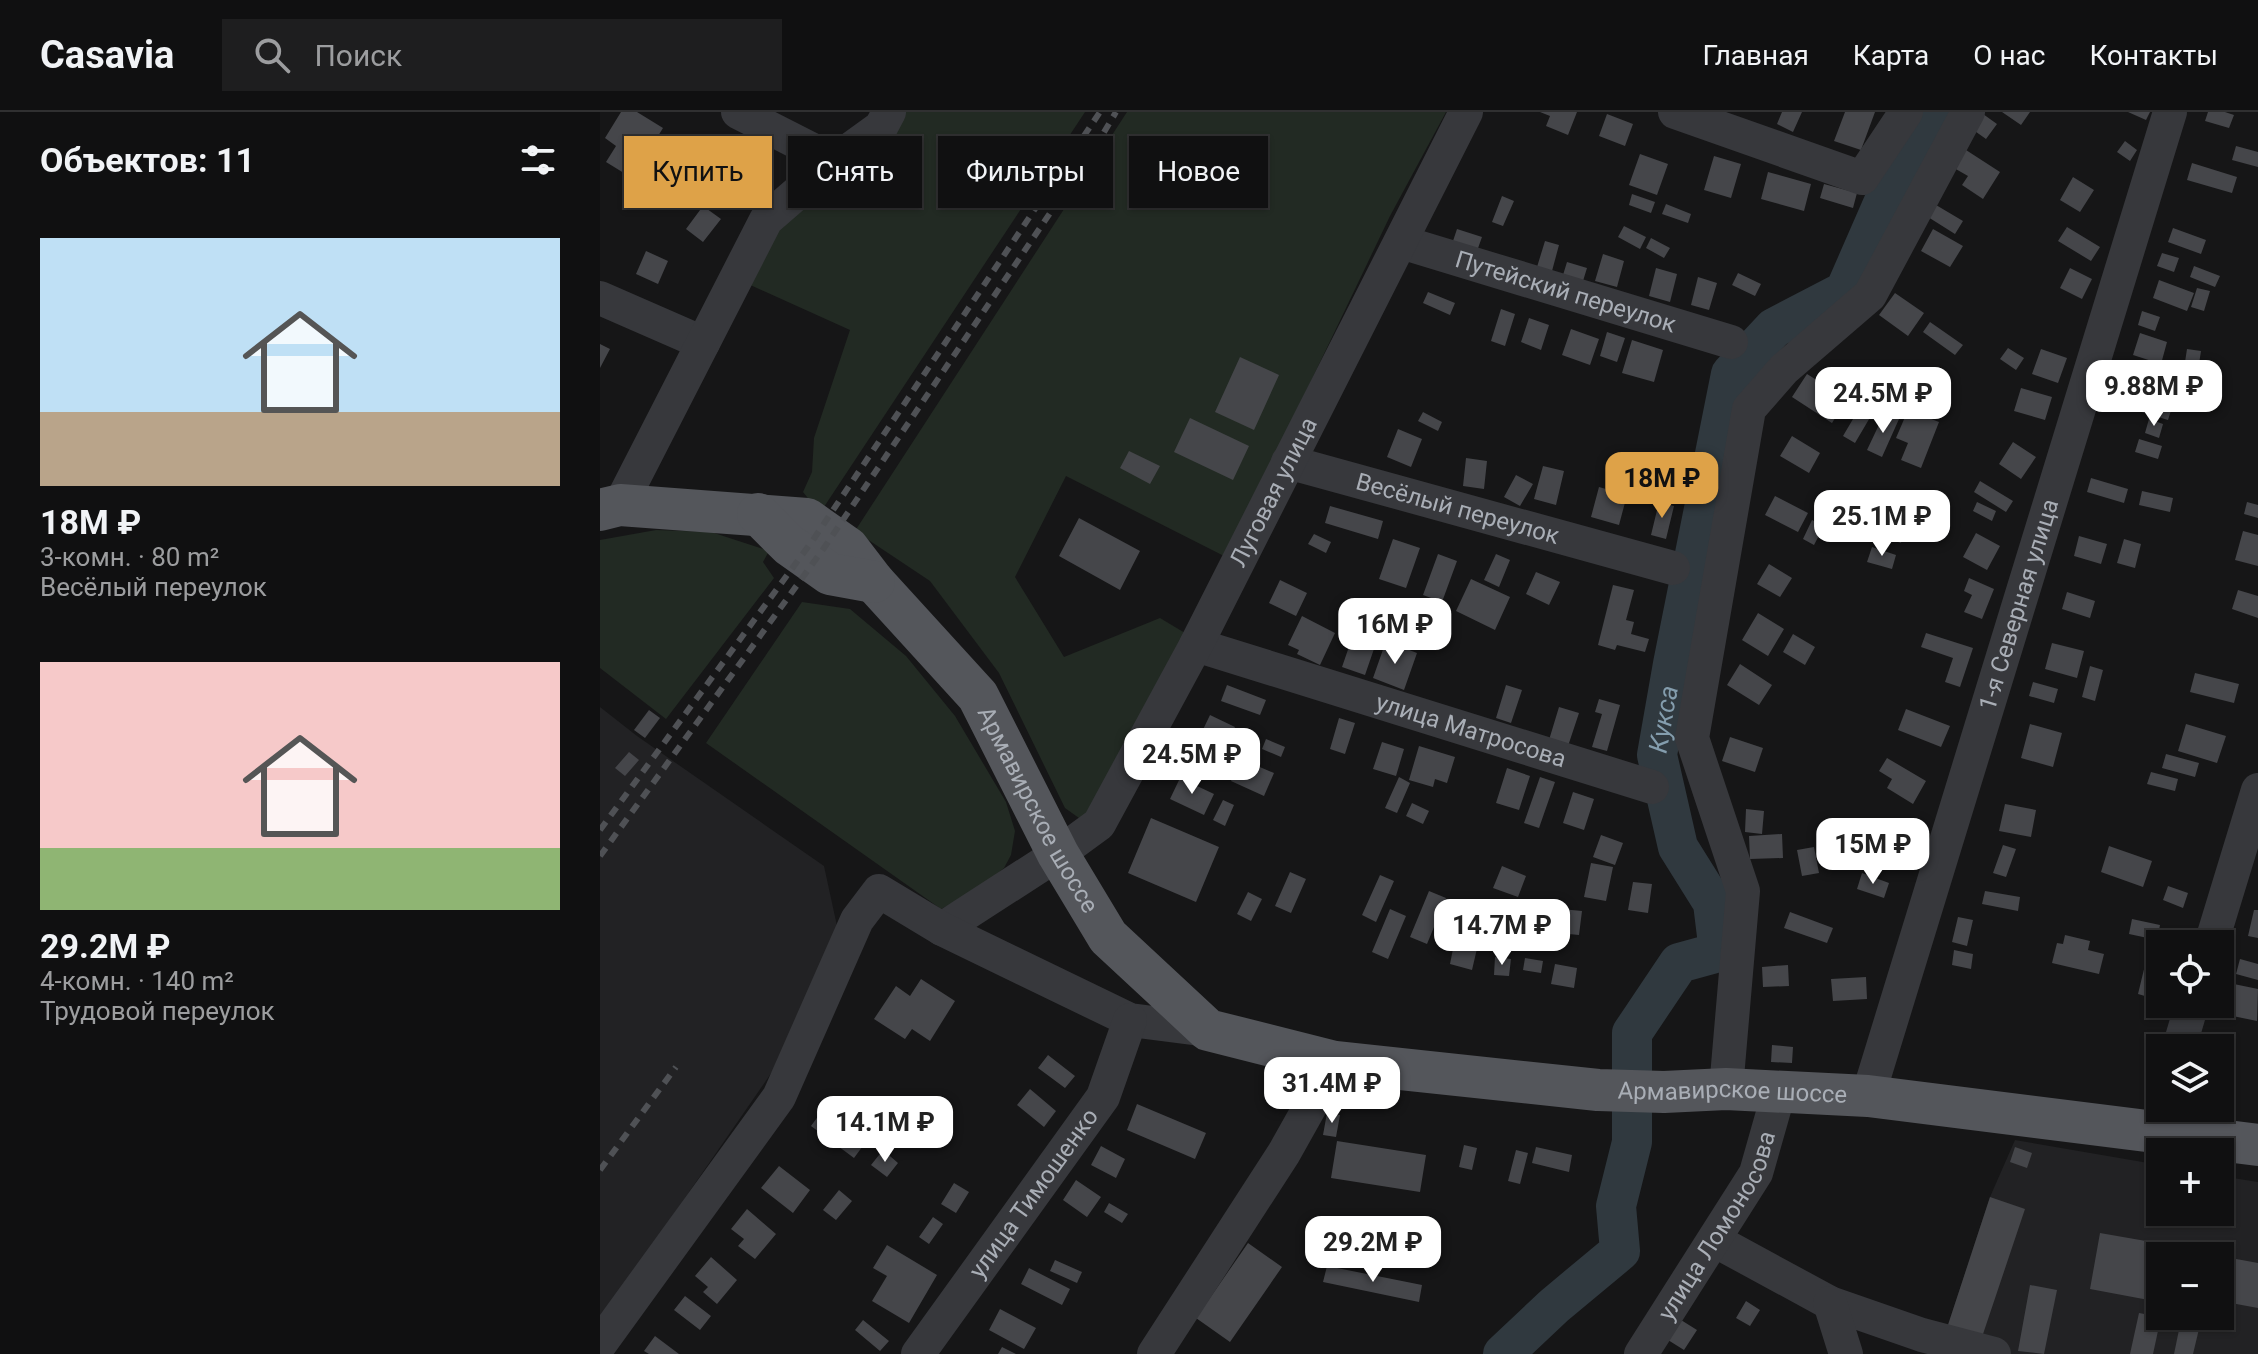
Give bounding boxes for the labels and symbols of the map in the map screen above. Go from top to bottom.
street label: Путейский переулок [1452,245,1679,338]
pin: 9.88M ₽ [2080,360,2228,428]
pin: 24.5M ₽ [1809,367,1957,435]
street label: Луговая улица [1224,413,1323,571]
pin: 18M ₽ [1606,452,1718,520]
street label: Весёлый переулок [1353,467,1562,550]
pin: 25.1M ₽ [1808,490,1956,558]
street label: 1-я Северная улица [1973,496,2064,714]
pin: 16M ₽ [1339,598,1451,666]
water label: Кукса [1643,683,1684,755]
street label: улица Матросова [1373,688,1569,773]
street label: Армавирское шоссе [972,702,1104,918]
pin: 24.5M ₽ [1118,728,1266,796]
pin: 15M ₽ [1817,818,1929,886]
pin: 14.7M ₽ [1428,899,1576,967]
pin: 31.4M ₽ [1258,1057,1406,1125]
street label: Армавирское шоссе [1617,1075,1848,1109]
pin: 14.1M ₽ [811,1096,959,1164]
street label: улица Тимошенко [963,1103,1104,1284]
street label: улица Ломоносова [1652,1128,1781,1325]
pin: 29.2M ₽ [1299,1216,1447,1284]

